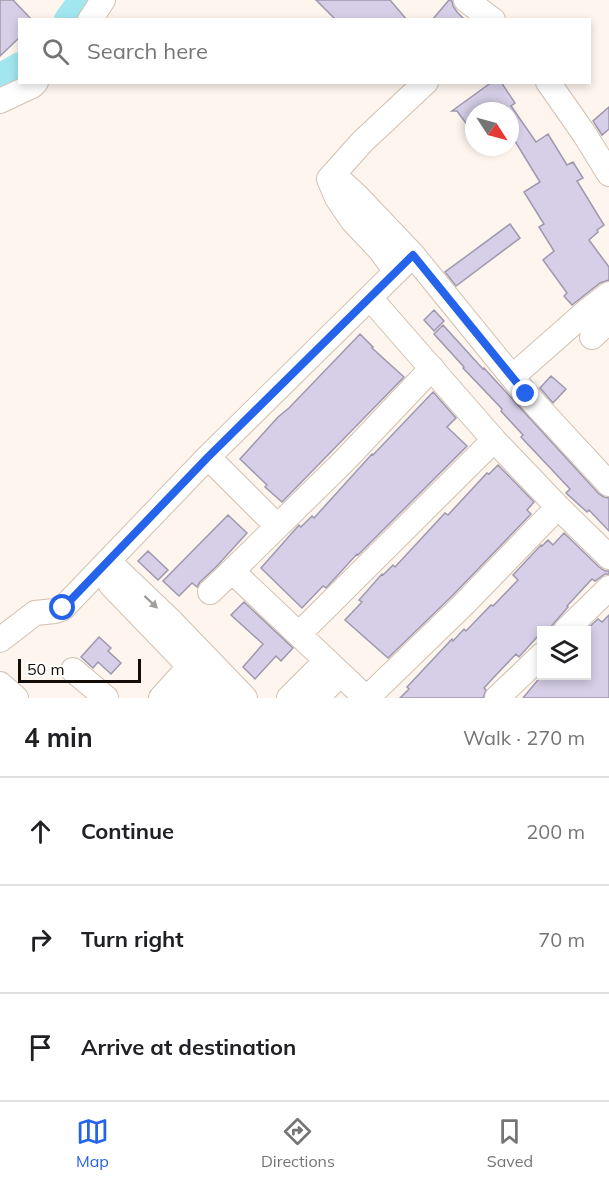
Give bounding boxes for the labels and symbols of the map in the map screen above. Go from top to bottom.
north arrow [465,102,519,156]
route end [512,380,538,406]
route start [49,594,75,620]
one-way arrow [143,595,158,609]
scale bar [18,656,141,684]

